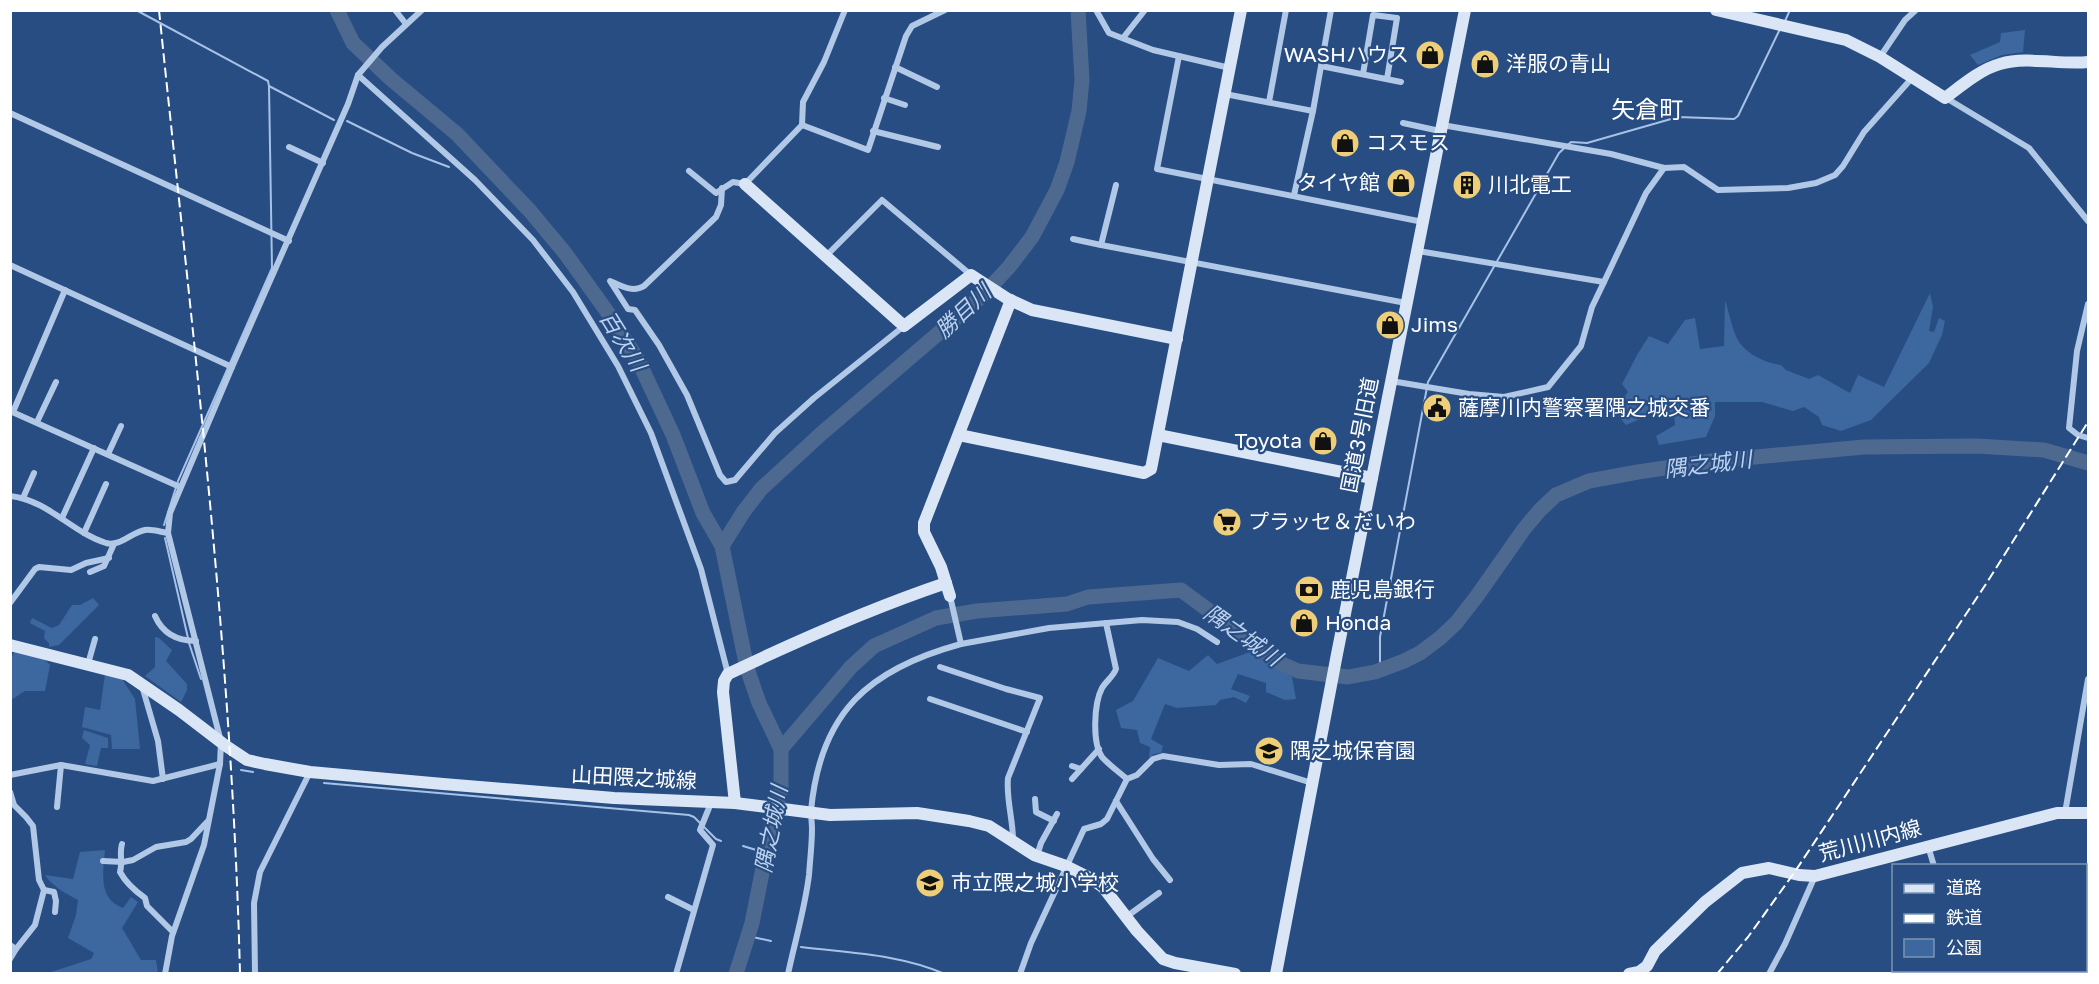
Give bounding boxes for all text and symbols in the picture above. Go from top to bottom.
shop icon: WASHハウス [1414,39,1446,71]
place label: WASHハウス [1284,41,1409,67]
shop icon: 洋服の青山 [1469,48,1501,80]
place label: 洋服の青山 [1506,50,1611,76]
district label: 矢倉町 [1611,94,1683,123]
shop icon: コスモス [1329,127,1361,159]
place label: コスモス [1366,129,1450,155]
shop icon: タイヤ館 [1385,167,1417,199]
place label: タイヤ館 [1297,169,1380,195]
building icon: 川北電工 [1451,169,1483,201]
place label: 川北電工 [1488,171,1572,197]
water label: 勝目川 [929,277,997,343]
water label: 百次川 [594,306,653,378]
shop icon: Jims [1374,309,1406,341]
place label: Jims [1411,311,1458,337]
street label: 国道3号旧道 [1335,375,1383,495]
public building icon: 薩摩川内警察署隅之城交番 [1421,392,1453,424]
place label: 薩摩川内警察署隅之城交番 [1458,394,1710,420]
shop icon: Toyota [1307,425,1339,457]
place label: Toyota [1234,427,1302,453]
water label: 隅之城川 [1663,444,1755,482]
supermarket icon: プラッセ＆だいわ [1211,506,1243,538]
place label: プラッセ＆だいわ [1248,508,1416,534]
bank icon: 鹿児島銀行 [1293,574,1325,606]
place label: 鹿児島銀行 [1330,576,1435,602]
water label: 隅之城川 [1199,598,1289,672]
shop icon: Honda [1288,607,1320,639]
place label: Honda [1325,609,1391,635]
school or university icon: 隅之城保育園 [1253,735,1285,767]
place label: 隅之城保育園 [1290,737,1416,763]
street label: 山田隈之城線 [570,761,698,793]
water label: 隅之城川 [749,781,793,875]
street label: 荒川川内線 [1816,814,1924,866]
legend [1892,864,2087,972]
school or university icon: 市立隈之城小学校 [914,867,946,899]
place label: 市立隈之城小学校 [951,869,1119,895]
text: 道路 [1946,876,1982,898]
text: 鉄道 [1946,906,1982,928]
text: 公園 [1946,936,1982,958]

